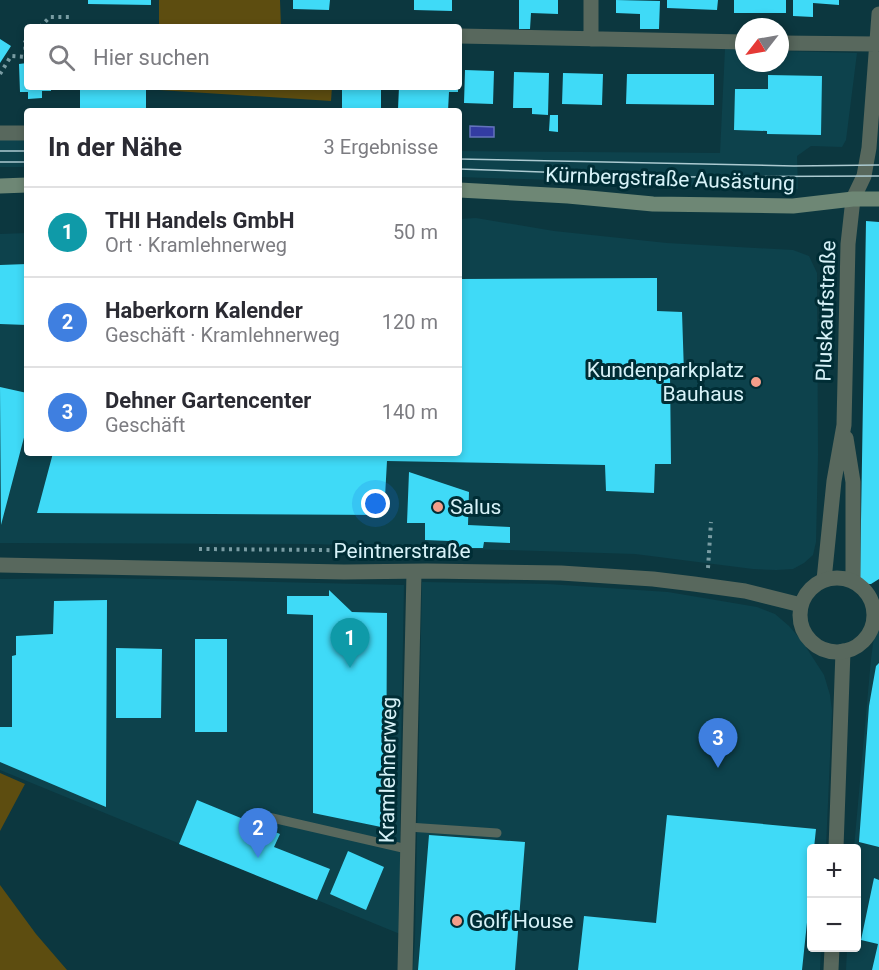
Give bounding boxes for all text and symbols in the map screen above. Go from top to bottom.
north arrow [735,18,789,72]
search box [24,24,462,90]
icon: search [45,41,78,74]
text: Hier suchen [93,45,210,70]
text: In der Nähe [48,132,182,162]
text: 3 Ergebnisse [324,135,438,159]
street label: Kürnbergstraße Ausästung [545,163,795,195]
text: THI Handels GmbH [105,208,295,233]
text: 1 [62,220,73,244]
text: 50 m [393,220,438,244]
text: Ort · Kramlehnerweg [105,233,287,257]
street label: Pluskaufstraße [812,240,840,382]
text: Haberkorn Kalender [105,298,303,323]
text: 2 [62,310,73,334]
text: 120 m [382,310,438,334]
text: Geschäft · Kramlehnerweg [105,323,340,347]
place label: Kundenparkplatz Bauhaus [587,358,744,406]
marker: Kundenparkplatz Bauhaus [749,375,763,389]
text: Dehner Gartencenter [105,388,311,413]
text: 3 [62,400,73,424]
text: 140 m [382,400,438,424]
text: Geschäft [105,413,185,437]
your location [361,489,390,518]
place label: Salus [450,495,501,519]
marker: Salus [431,500,445,514]
street label: Peintnerstraße [333,539,471,563]
pin: 1 [330,618,370,668]
street label: Kramlehnerweg [375,697,401,843]
pin: 3 [698,718,738,768]
pin: 2 [238,808,278,858]
map controls [807,844,861,952]
button: + [807,844,861,898]
button: − [807,898,861,952]
place label: Golf House [469,909,573,933]
marker: Golf House [450,914,464,928]

